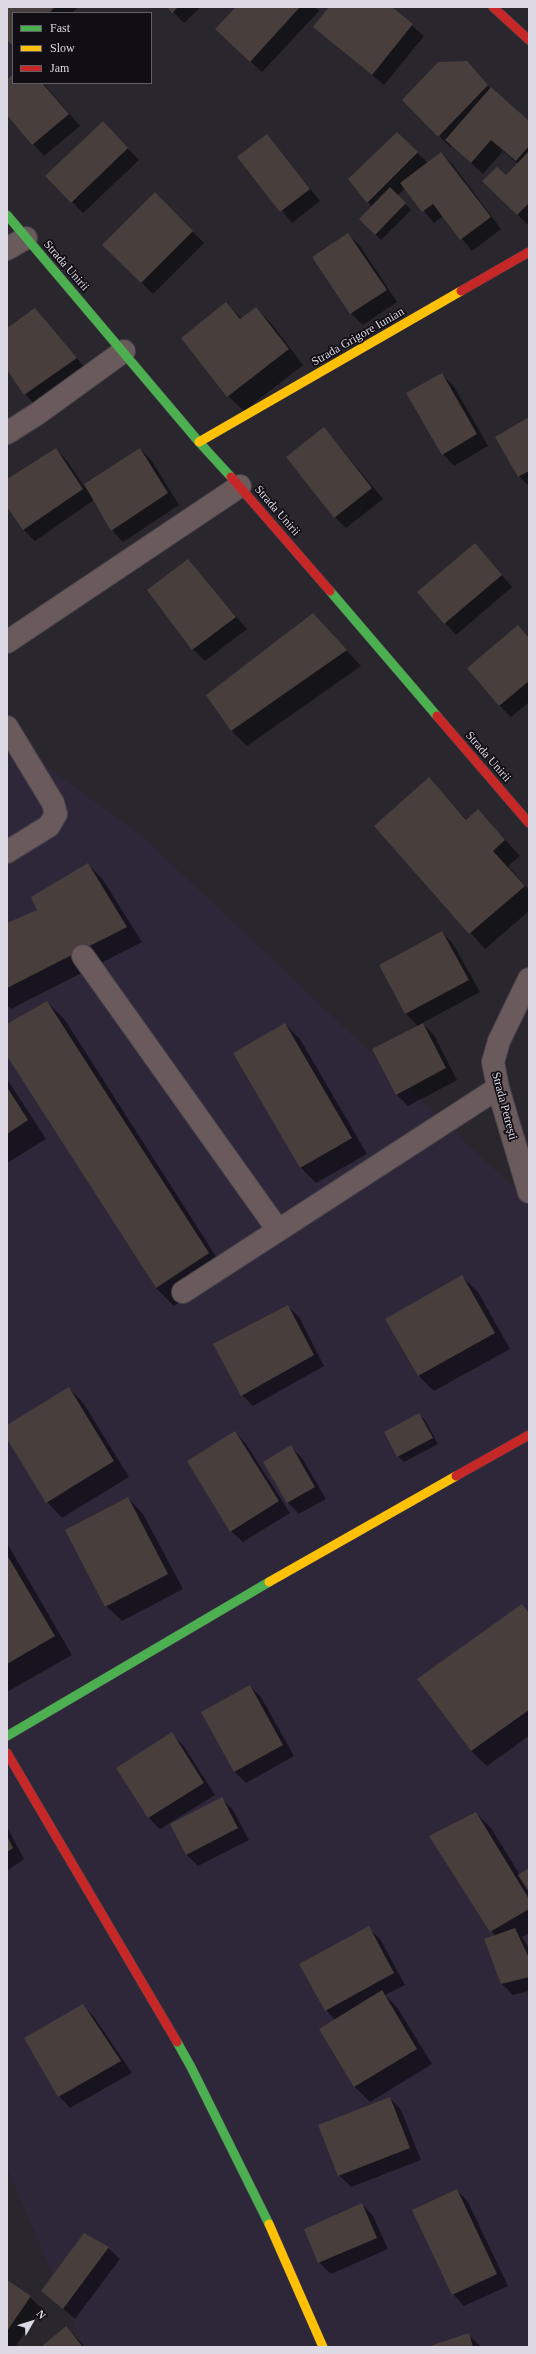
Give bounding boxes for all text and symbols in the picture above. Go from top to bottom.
legend [12,12,152,84]
text: Fast [50,21,70,35]
text: Slow [50,41,75,55]
text: Jam [50,61,69,75]
street label: Strada Unirii [40,238,92,294]
street label: Strada Grigore Iunian [309,305,407,369]
street label: Strada Unirii [251,483,303,539]
street label: Strada Unirii [462,729,514,785]
street label: Strada Petrești [488,1070,520,1142]
north arrow [12,2302,52,2342]
text: N [34,2308,48,2321]

